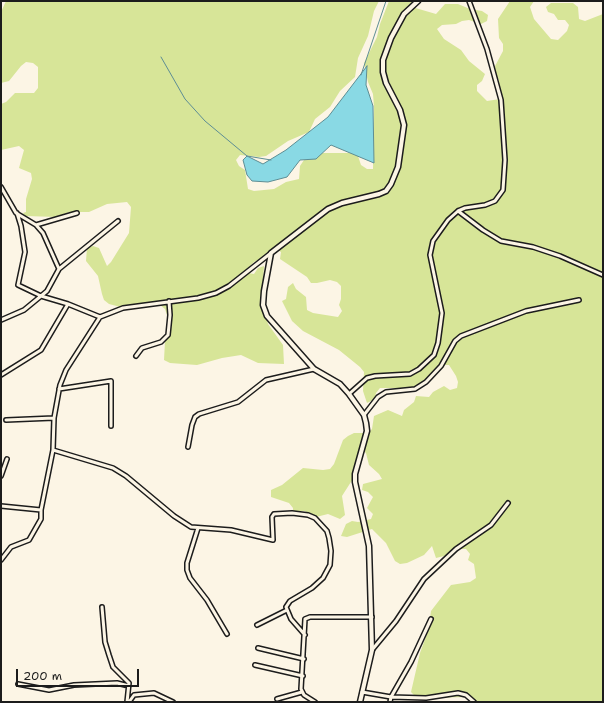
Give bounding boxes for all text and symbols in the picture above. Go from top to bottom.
scale bar [18,661,141,687]
text: 200 m [23,668,62,684]

